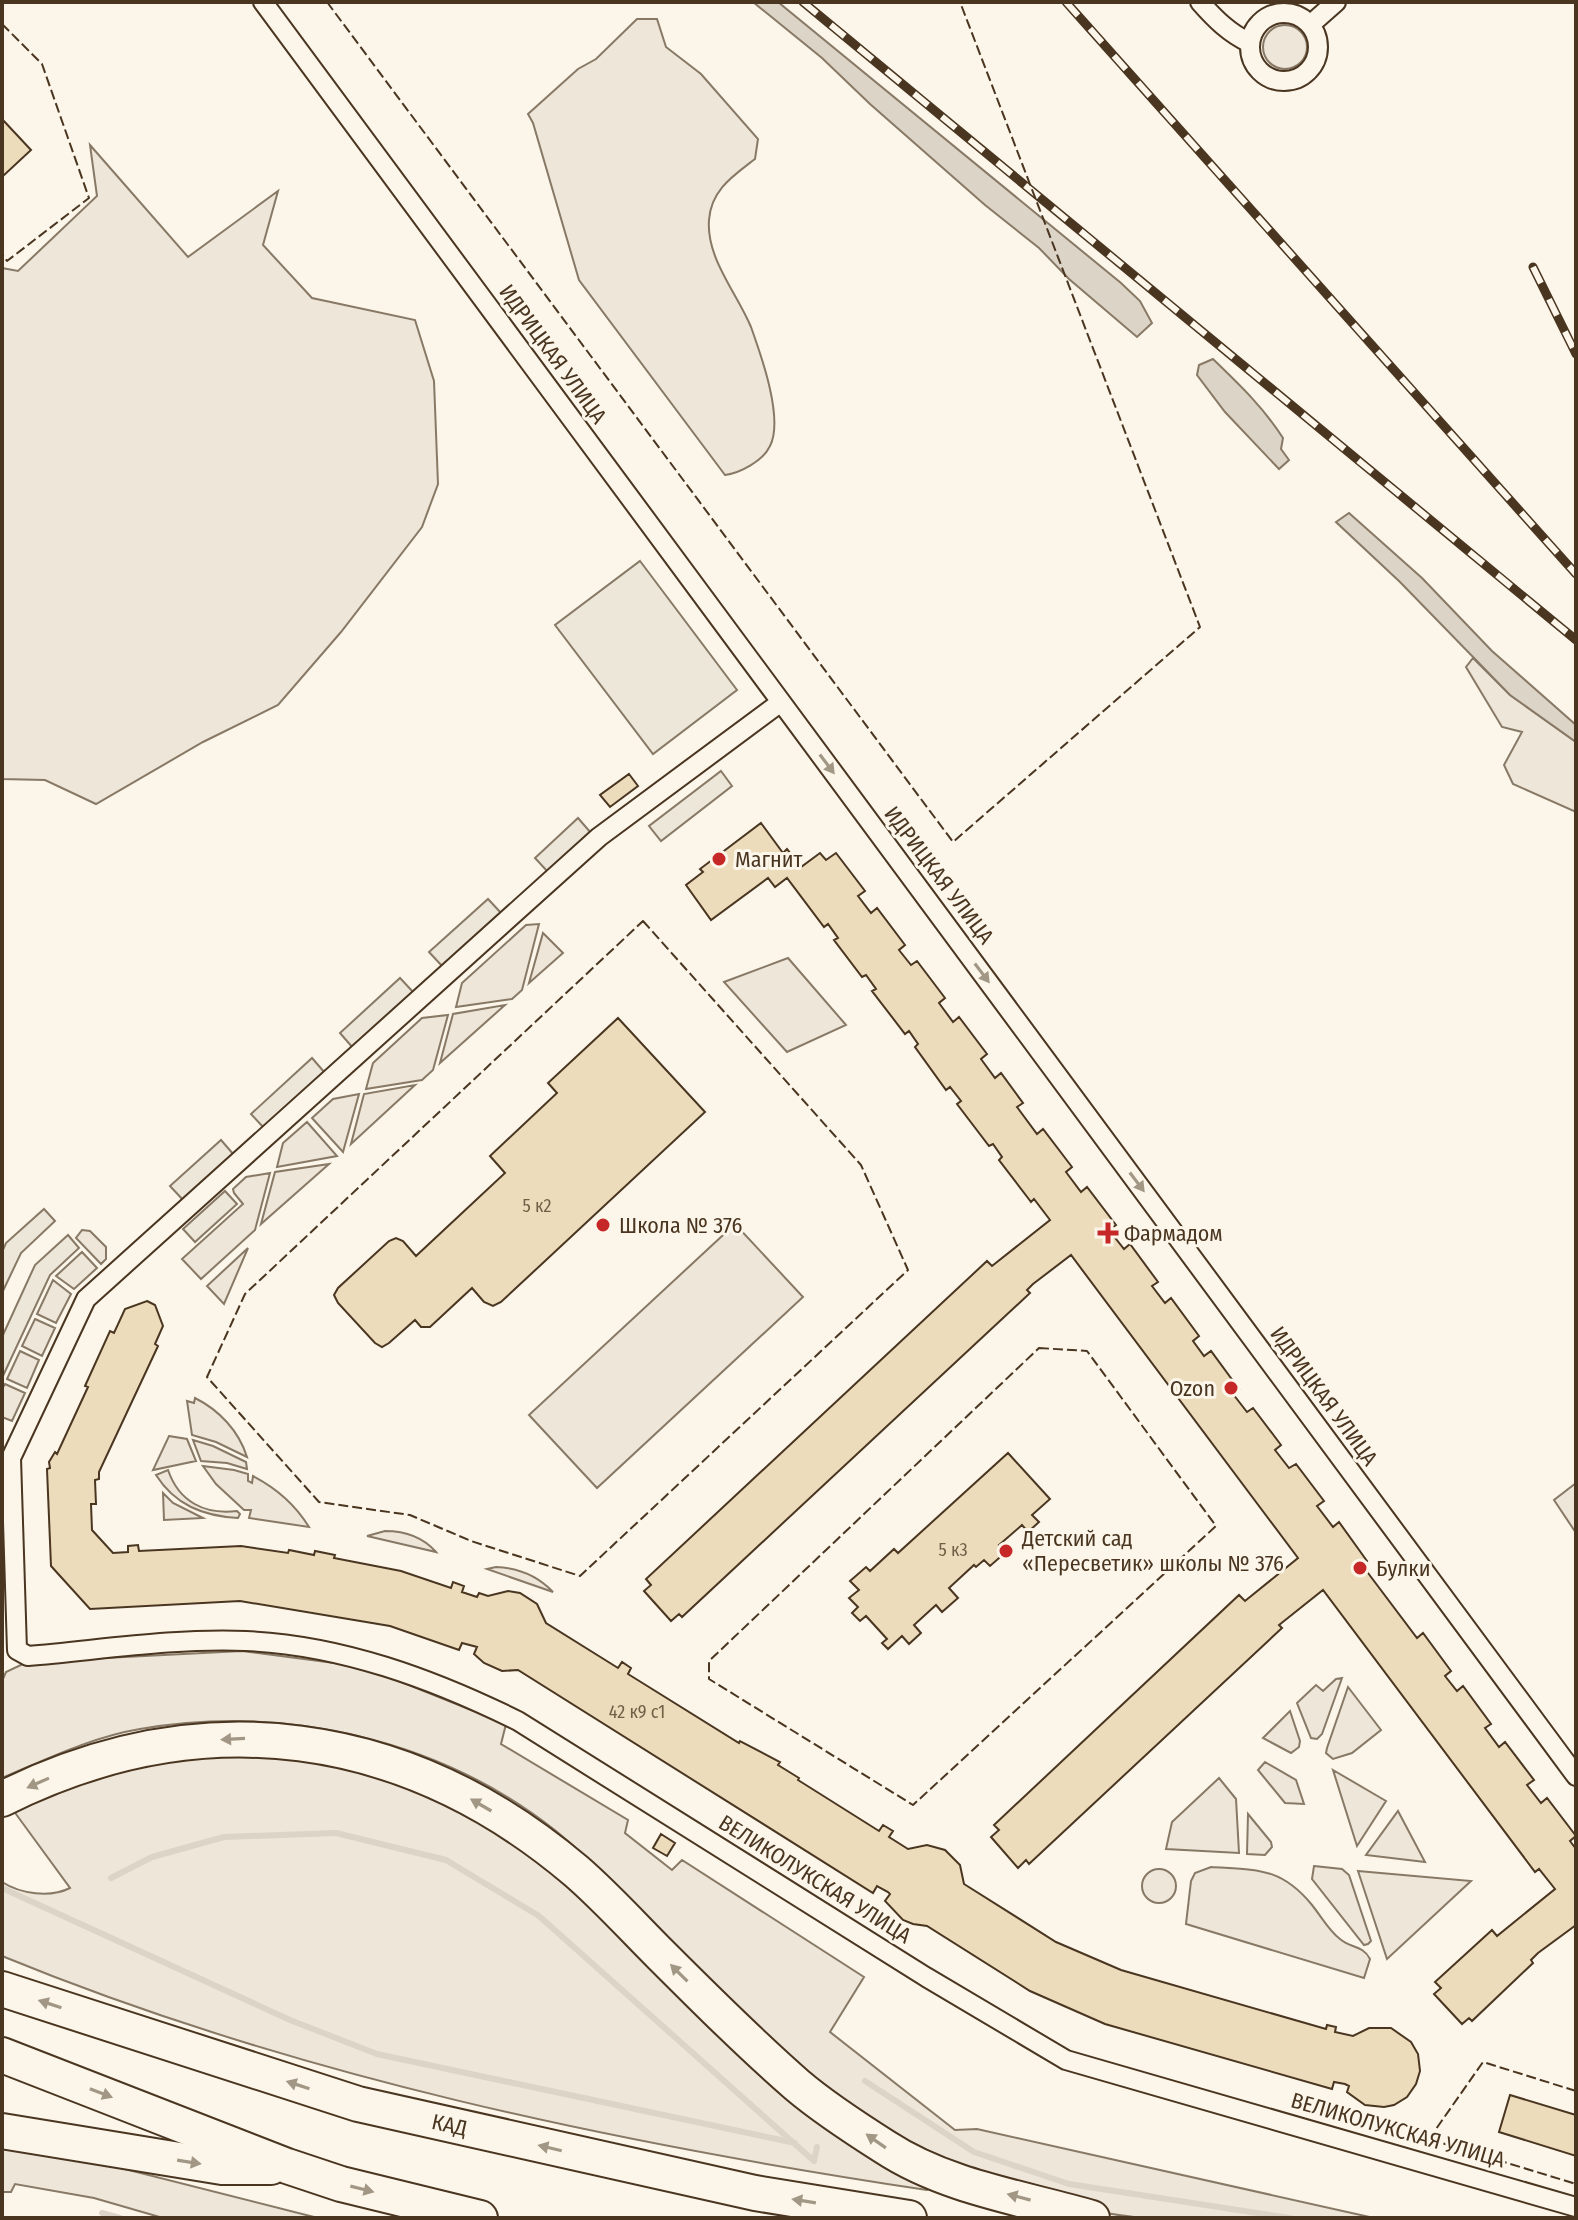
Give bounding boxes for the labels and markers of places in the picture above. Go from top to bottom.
place label: Магнит [735,846,802,873]
marker: Магнит [710,850,728,868]
place label: Школа № 376 [619,1212,742,1239]
marker: Школа № 376 [594,1216,612,1234]
place label: Фармадом [1124,1220,1223,1247]
marker: Фармадом [1099,1224,1117,1242]
place label: Ozon [1170,1375,1215,1402]
marker: Ozon [1222,1379,1240,1397]
place label: Детский сад «Пересветик» школы № 376 [1021,1525,1284,1577]
marker: Детский сад «Пересветик» школы № 376 [997,1542,1015,1560]
place label: Булки [1376,1555,1430,1582]
marker: Булки [1351,1559,1369,1577]

